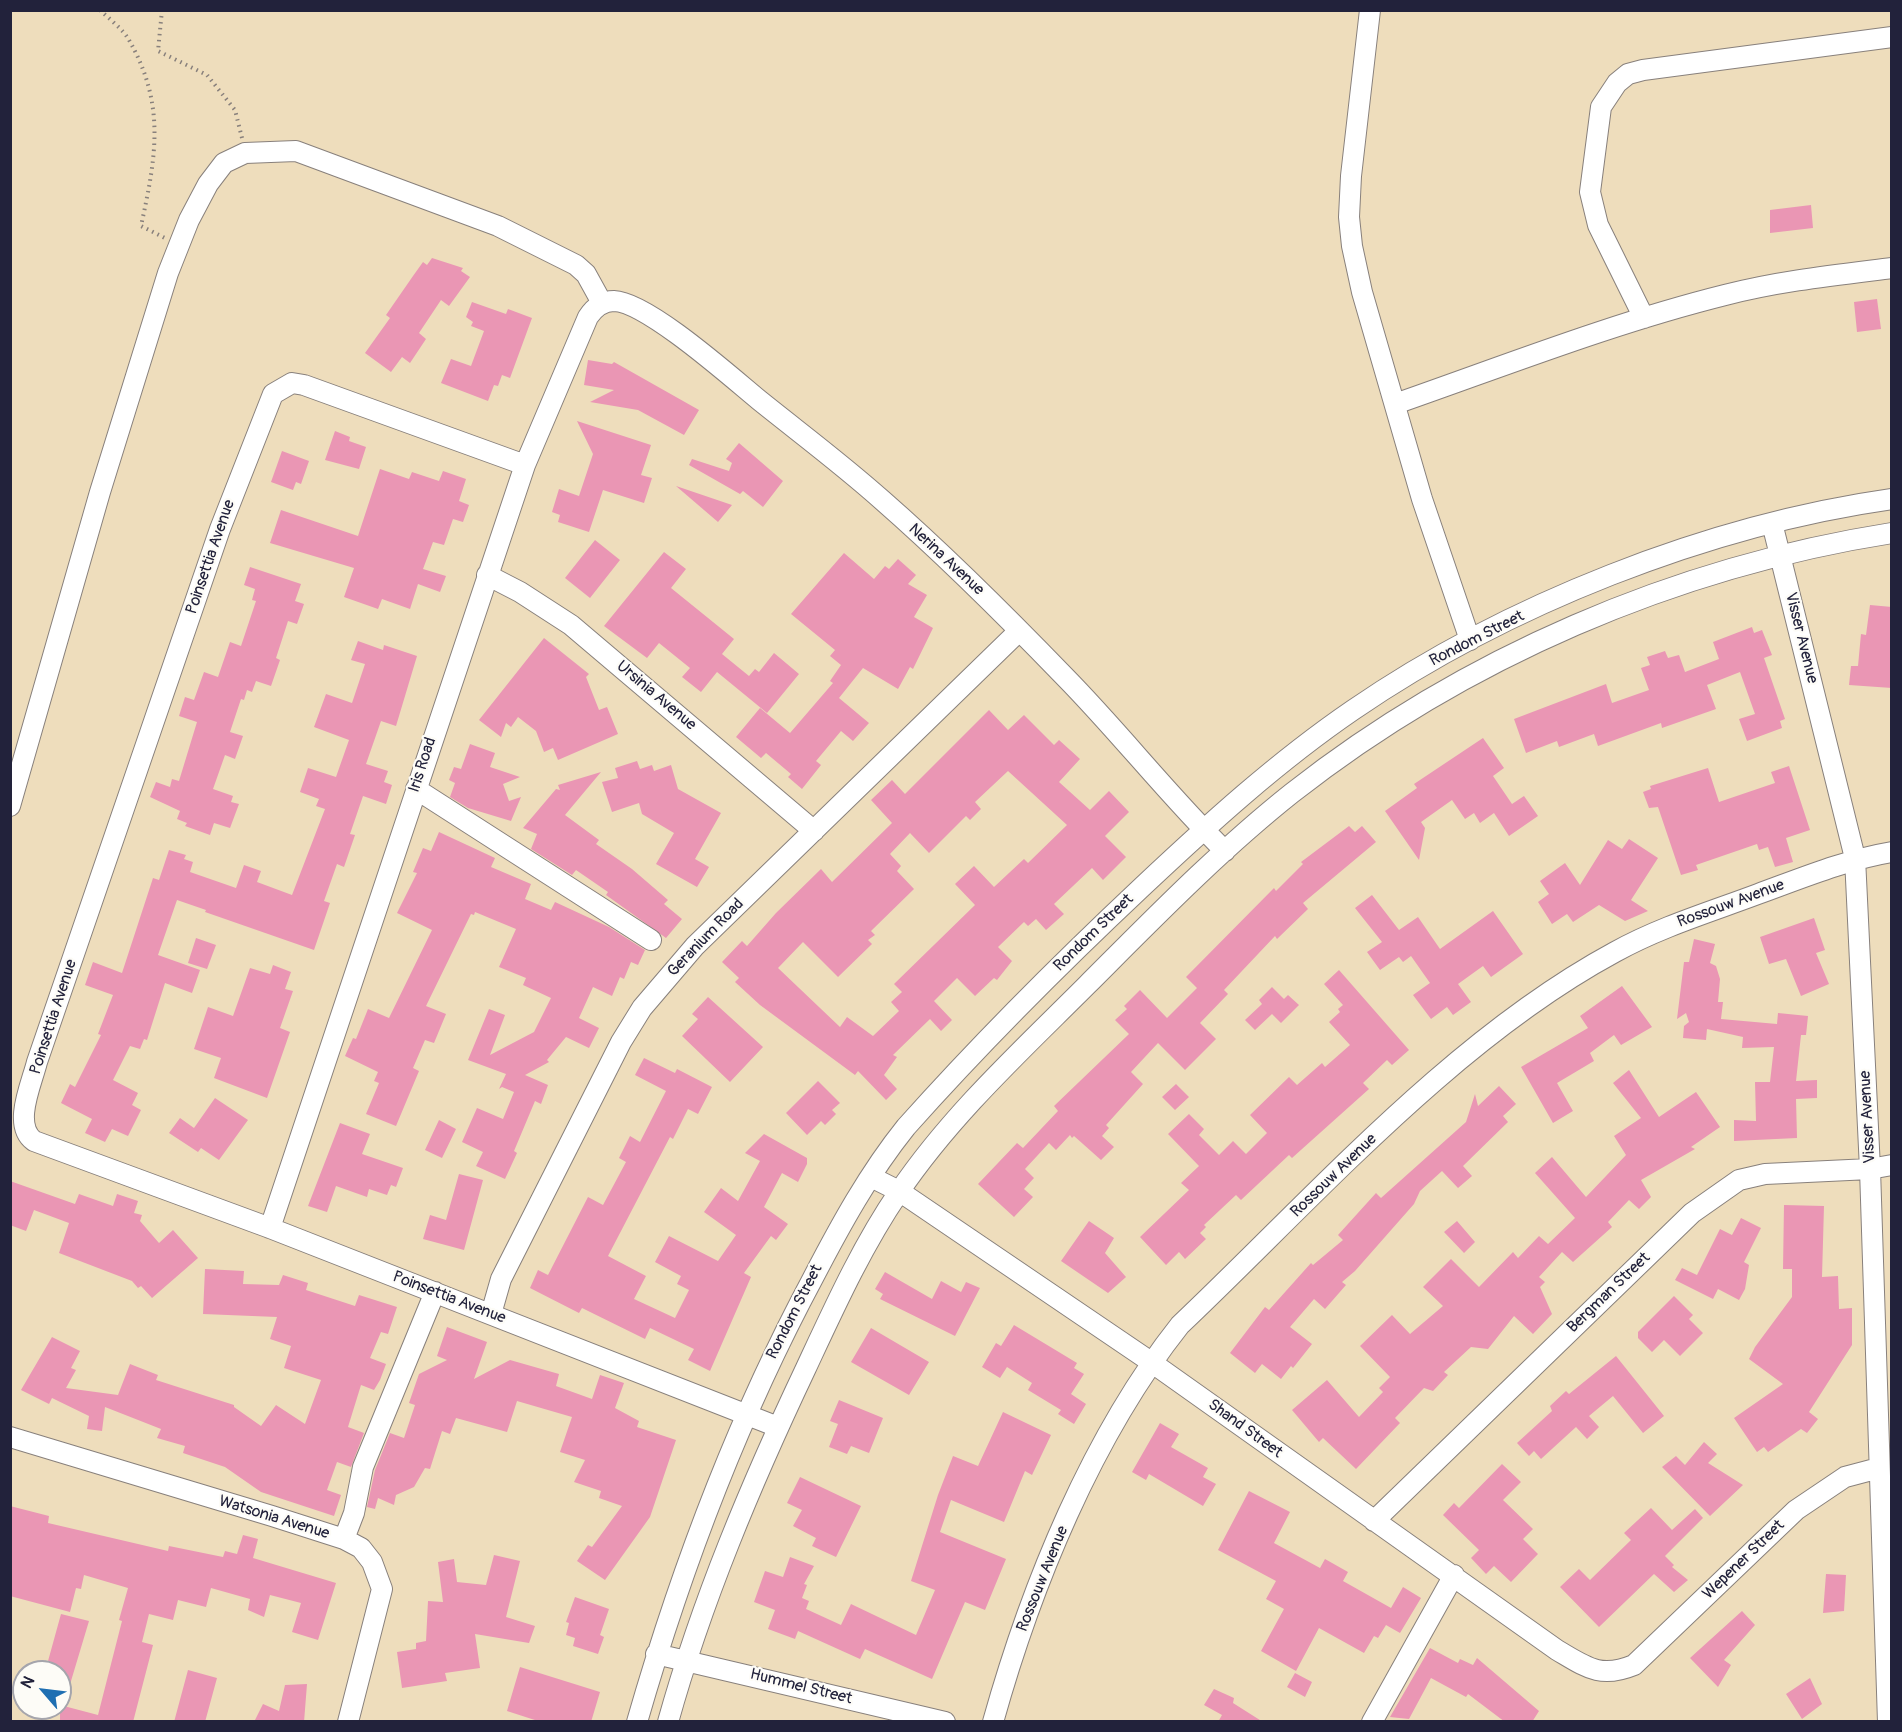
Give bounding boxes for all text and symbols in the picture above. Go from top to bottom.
street label: Poinsettia Avenue [182,497,240,617]
street label: Nerina Avenue [904,520,988,600]
street label: Visser Avenue [1780,591,1822,685]
street label: Rondom Street [1427,607,1527,671]
street label: Ursinia Avenue [612,657,700,735]
street label: Iris Road [405,735,441,795]
street label: Rossouw Avenue [1675,876,1787,932]
street label: Rondom Street [1050,890,1138,976]
street label: Geranium Road [664,895,748,981]
street label: Poinsettia Avenue [26,957,82,1077]
street label: Visser Avenue [1856,1070,1880,1164]
street label: Rossouw Avenue [1287,1130,1381,1222]
street label: Bergman Street [1564,1249,1654,1337]
street label: Rondom Street [763,1262,827,1362]
street label: Poinsettia Avenue [390,1268,508,1328]
street label: Shand Street [1204,1396,1286,1462]
street label: Watsonia Avenue [216,1492,332,1544]
street label: Wepener Street [1699,1516,1789,1604]
street label: Rossouw Avenue [1013,1523,1073,1635]
north arrow [12,1660,72,1720]
street label: Hummel Street [748,1665,854,1709]
text: N [16,1673,39,1692]

